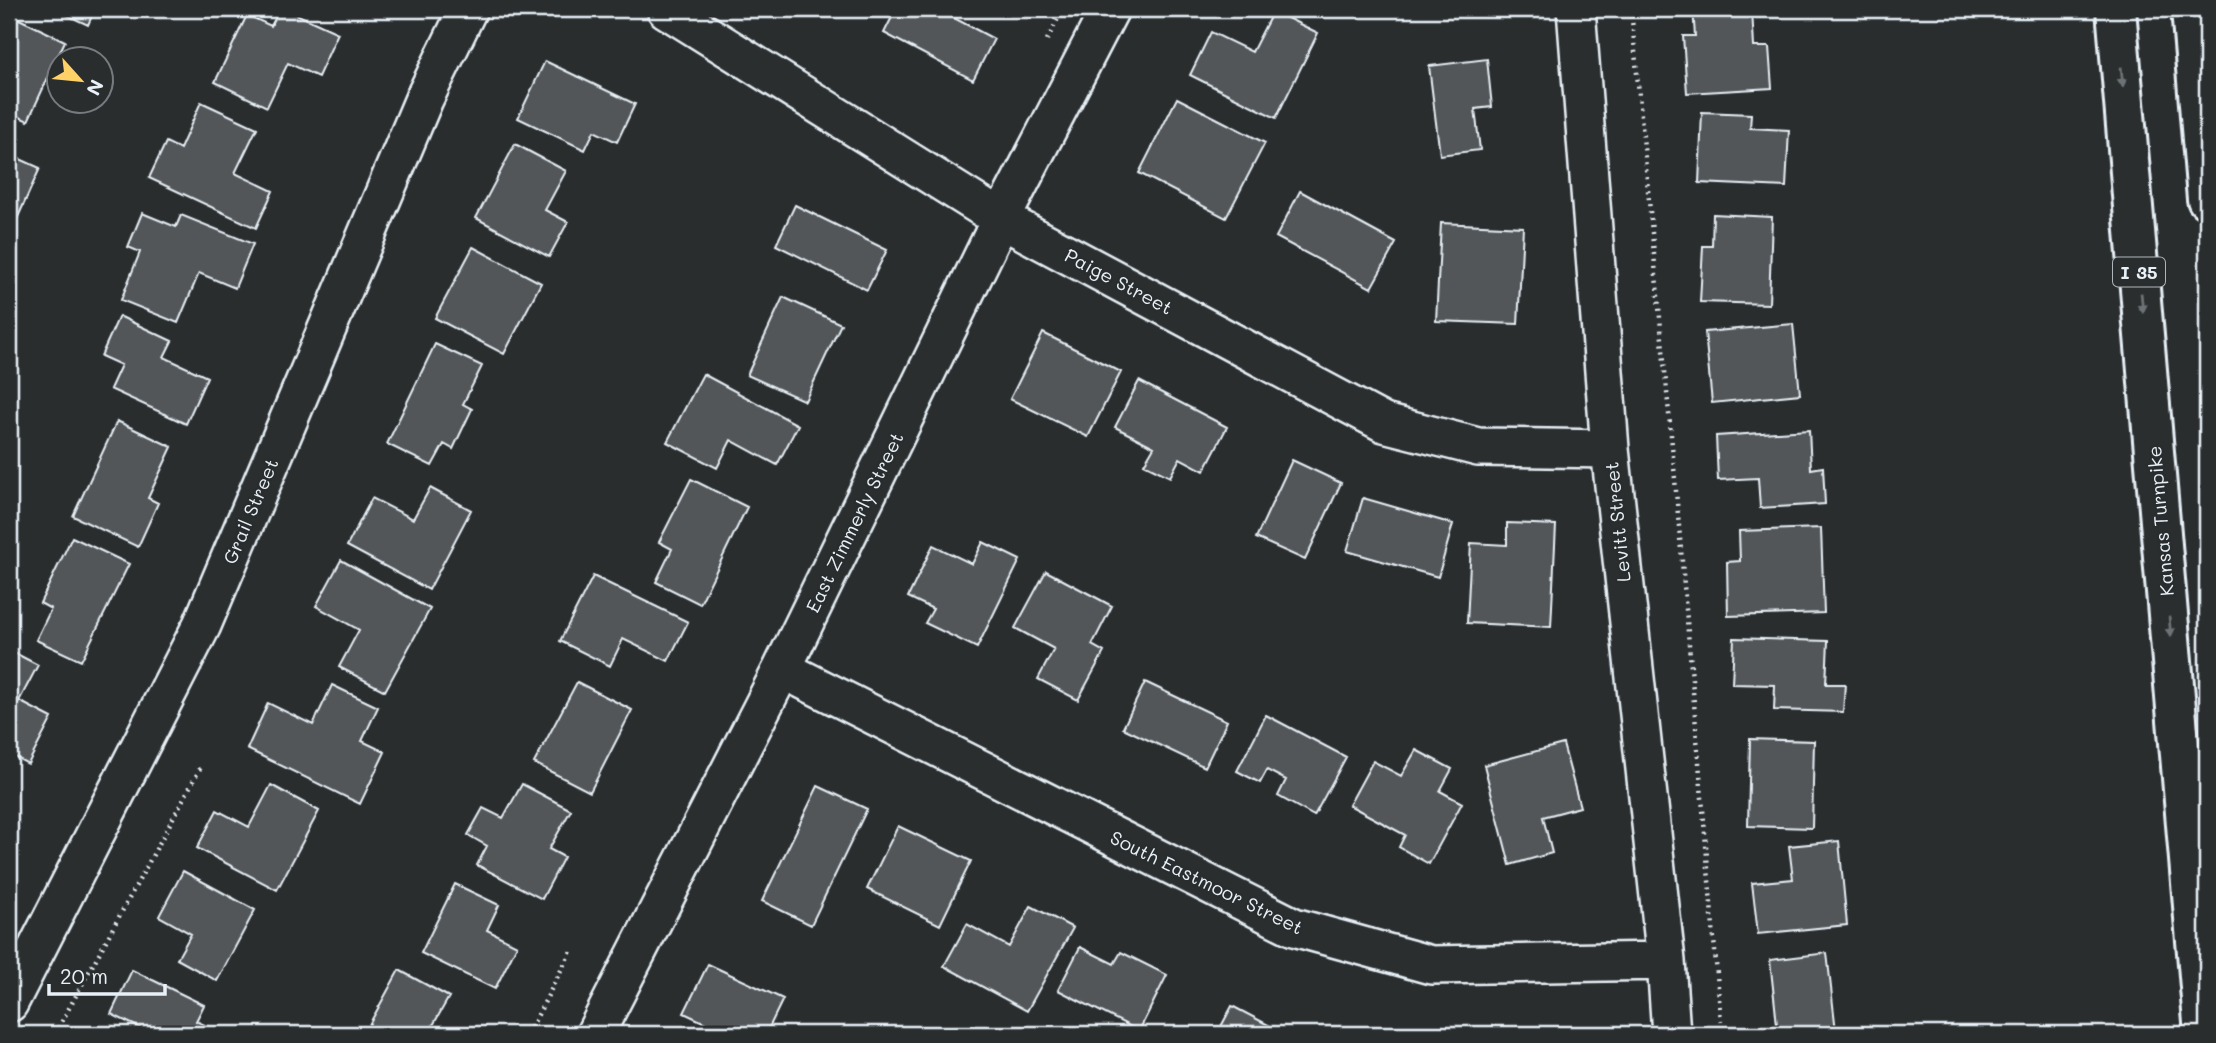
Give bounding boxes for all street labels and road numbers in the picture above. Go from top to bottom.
street label: Paige Street [1061,242,1177,320]
road number: I 35 [2113,258,2165,286]
street label: East Zimmerly Street [799,428,909,616]
street label: Kansas Turnpike [2141,445,2179,597]
street label: Grail Street [216,454,284,568]
street label: Levitt Street [1598,461,1636,583]
street label: South Eastmoor Street [1106,824,1308,940]

